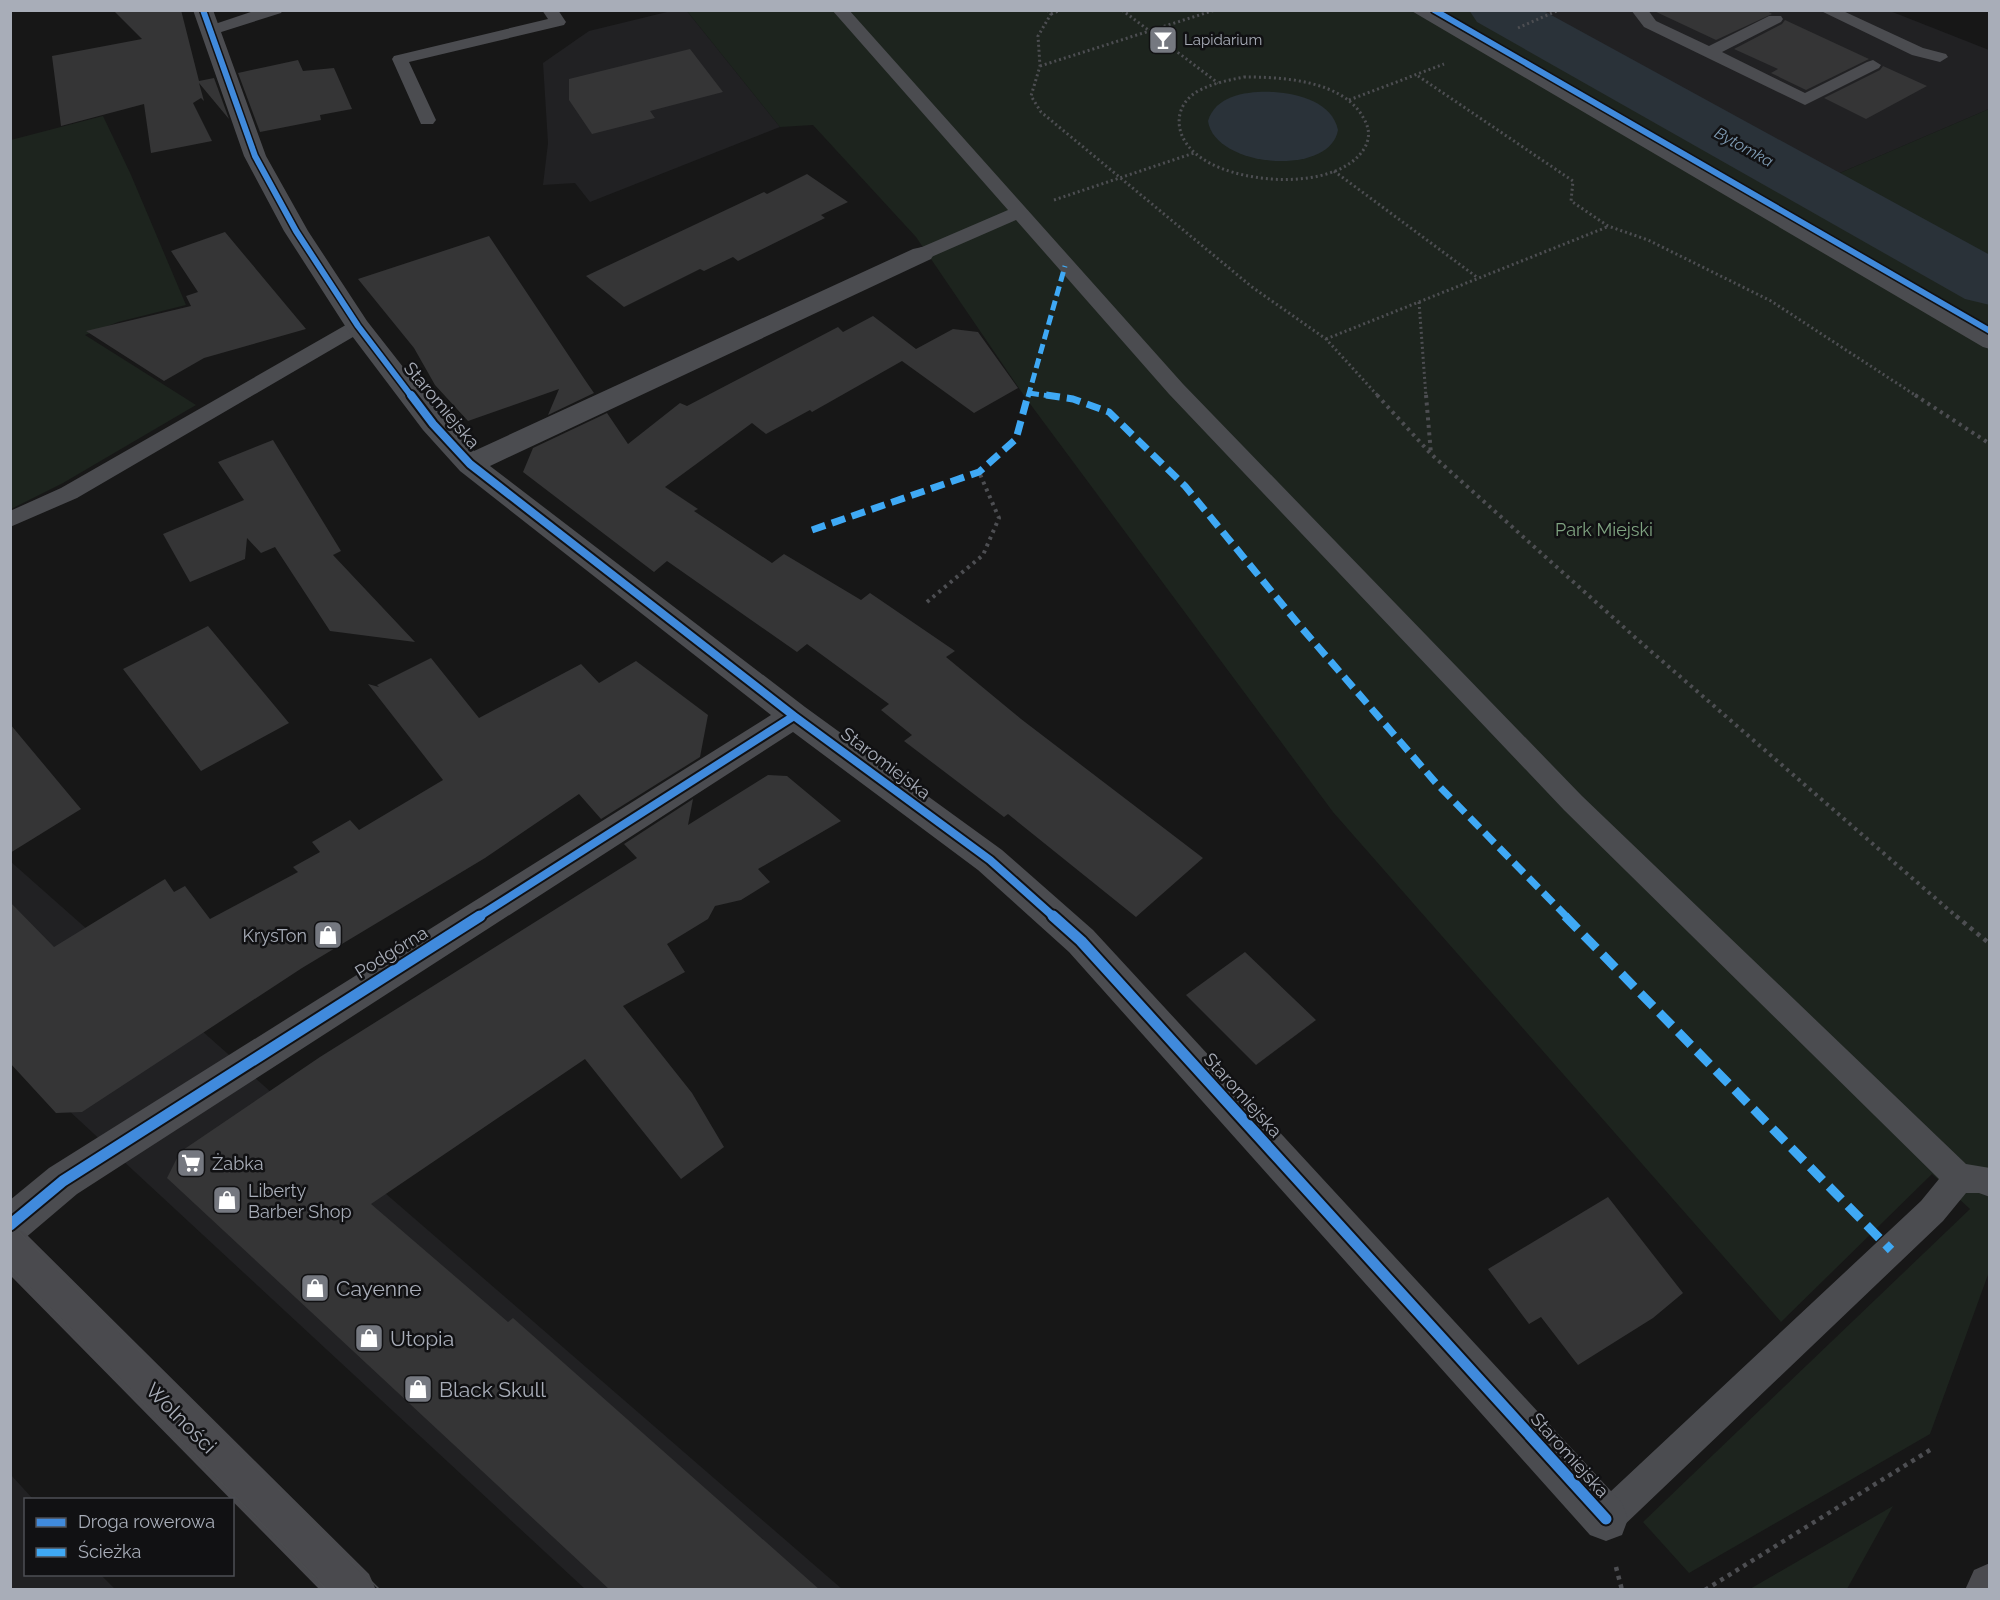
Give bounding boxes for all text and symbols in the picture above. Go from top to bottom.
bar icon: Lapidarium [1147,24,1179,56]
place label: Lapidarium [1184,31,1262,49]
water label: Bytomka [1711,123,1777,171]
street label: Staromiejska [400,357,484,453]
park label: Park Miejski [1555,519,1653,540]
street label: Staromiejska [837,723,935,803]
shop icon: KrysTon [312,919,344,951]
street label: Podgórna [351,922,431,982]
place label: KrysTon [243,925,307,946]
street label: Staromiejska [1200,1048,1286,1142]
supermarket icon: Żabka [175,1147,207,1179]
place label: Żabka [212,1153,264,1174]
place label: Liberty Barber Shop [248,1180,352,1222]
shop icon: Liberty Barber Shop [211,1184,243,1216]
shop icon: Cayenne [299,1272,331,1304]
place label: Cayenne [336,1276,422,1301]
shop icon: Utopia [353,1322,385,1354]
place label: Utopia [390,1326,454,1351]
shop icon: Black Skull [402,1373,434,1405]
street label: Wolności [140,1377,222,1459]
place label: Black Skull [439,1377,546,1402]
street label: Staromiejska [1527,1408,1613,1502]
legend [24,1498,234,1576]
text: Droga rowerowa [78,1511,215,1532]
text: Ścieżka [78,1540,141,1562]

